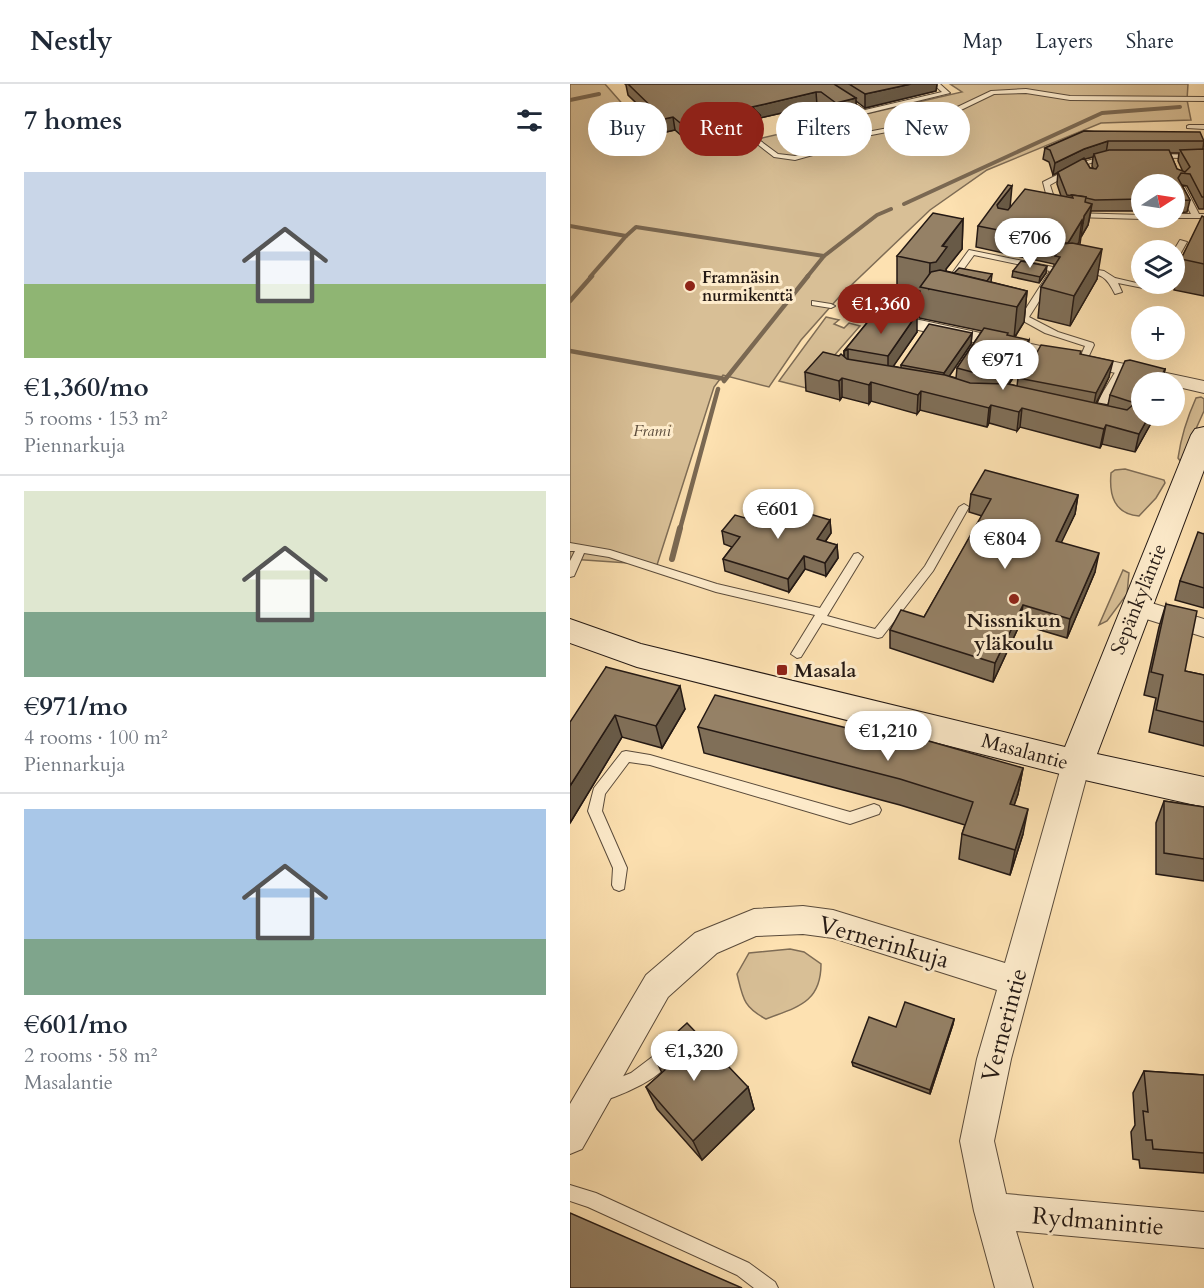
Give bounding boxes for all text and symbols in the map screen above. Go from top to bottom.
text: Nestly [30,22,113,60]
text: Map [963,27,1003,56]
text: Layers [1036,27,1093,56]
text: Share [1126,27,1174,56]
chip: Buy [588,102,667,156]
chip: Rent [679,102,764,156]
chip: Filters [776,102,872,156]
chip: New [884,102,970,156]
text: 7 homes [24,103,122,138]
icon: filters [513,104,546,137]
north arrow [1131,174,1185,228]
map controls [1131,174,1185,426]
icon: home [231,211,339,319]
pin: €706 [994,218,1066,269]
text: €706 [1009,224,1051,251]
button: layers [1131,240,1185,294]
place label: Framnäsin nurmikenttä [702,267,793,307]
marker: Framnäsin nurmikenttä [683,279,697,293]
pin: €1,360 [832,284,930,335]
text: €1,360 [852,290,910,317]
button: + [1131,306,1185,360]
pin: €971 [967,340,1039,391]
text: €971 [982,346,1024,373]
text: €1,360/mo [24,370,149,405]
button: − [1131,372,1185,426]
text: 5 rooms · 153 m² [24,405,168,432]
park label: Frami [633,420,671,442]
text: Piennarkuja [24,432,125,459]
pin: €601 [742,489,814,540]
text: €601 [757,495,799,522]
pin: €804 [969,519,1041,570]
text: €804 [984,525,1026,552]
icon: home [231,530,339,638]
street label: Sepänkyläntie [1104,540,1173,659]
marker: Nissnikun yläkoulu [1007,592,1021,606]
place label: Nissnikun yläkoulu [967,607,1062,657]
place label: Masala [794,657,857,684]
marker: Masala [775,663,789,677]
text: €971/mo [24,689,128,724]
pin: €1,210 [839,711,937,762]
text: €1,210 [859,717,917,744]
text: 4 rooms · 100 m² [24,724,168,751]
street label: Masalantie [978,727,1071,776]
text: Piennarkuja [24,751,125,778]
icon: home [231,848,339,956]
street label: Vernerinkuja [815,908,953,977]
street label: Vernerintie [974,965,1035,1086]
text: €601/mo [24,1007,128,1042]
pin: €1,320 [645,1031,743,1082]
text: €1,320 [665,1037,723,1064]
text: 2 rooms · 58 m² [24,1042,157,1069]
text: Masalantie [24,1069,113,1096]
street label: Rydmanintie [1031,1199,1165,1244]

